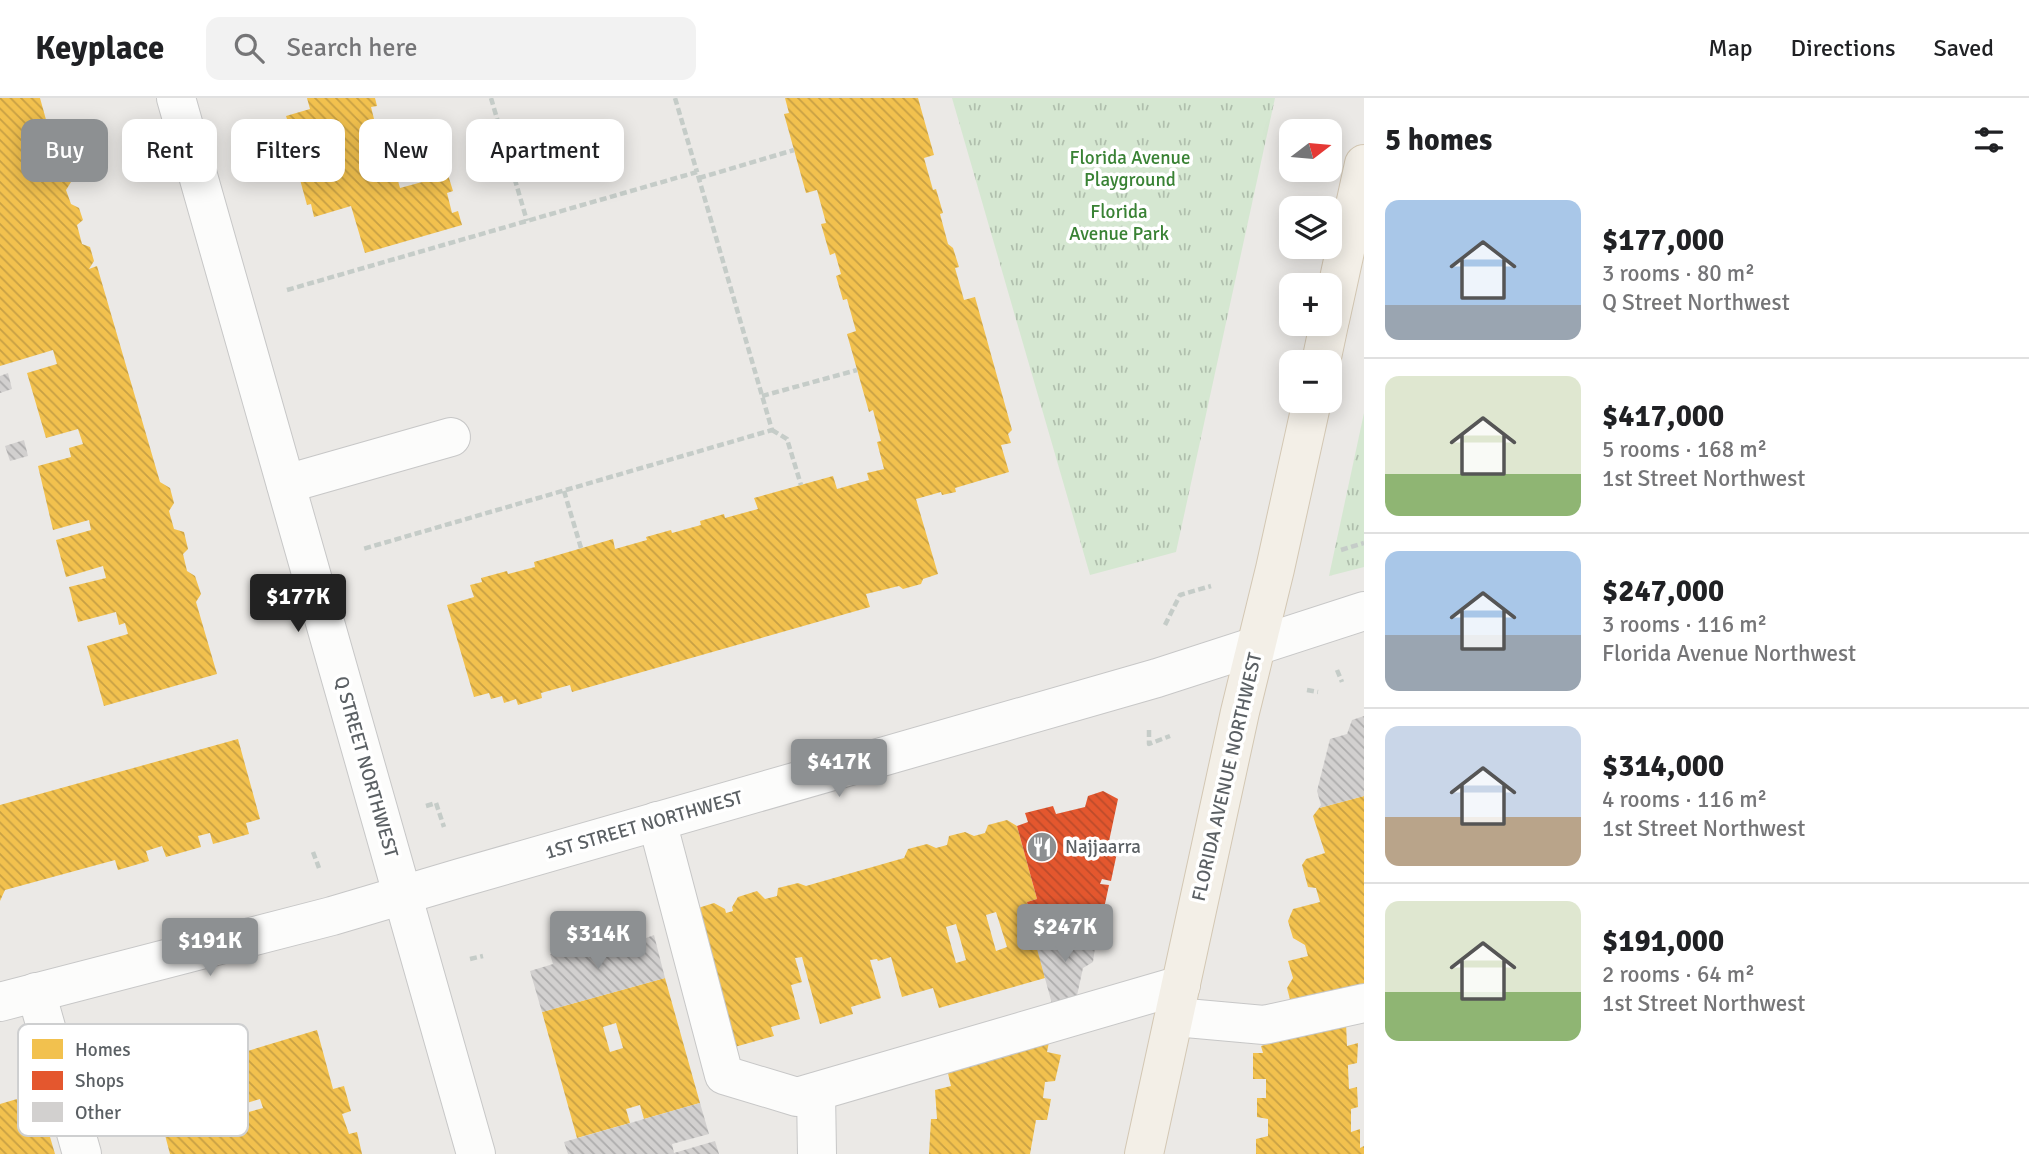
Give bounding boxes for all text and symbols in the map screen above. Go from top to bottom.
search box [206,17,696,80]
text: Keyplace [35,28,164,69]
icon: search [230,29,268,67]
text: Search here [286,32,418,64]
text: Map [1708,33,1753,63]
text: Directions [1791,33,1896,63]
text: Saved [1934,33,1994,63]
chip: Buy [21,119,108,182]
chip: Rent [122,119,217,182]
chip: Filters [231,119,345,182]
chip: New [359,119,452,182]
chip: Apartment [466,119,624,182]
north arrow [1279,119,1342,182]
map controls [1279,119,1342,413]
icon: filters [1970,121,2008,159]
text: 5 homes [1385,122,1492,159]
park label: Florida Avenue Playground [1070,146,1190,192]
button: layers [1279,196,1342,259]
park label: Florida Avenue Park [1069,200,1170,246]
text: $177,000 [1602,222,1724,259]
icon: home [1441,228,1525,312]
text: 3 rooms · 80 m² [1602,259,1755,288]
button: + [1279,273,1342,336]
text: Q Street Northwest [1602,288,1790,317]
button: − [1279,350,1342,413]
text: $417,000 [1602,398,1724,435]
icon: home [1441,404,1525,488]
text: 5 rooms · 168 m² [1602,435,1767,464]
text: 1st Street Northwest [1602,464,1805,493]
text: $247,000 [1602,573,1724,610]
pin: $177K [249,574,347,634]
icon: home [1441,579,1525,663]
text: $177K [266,582,330,611]
text: 3 rooms · 116 m² [1602,610,1767,639]
text: Florida Avenue Northwest [1602,639,1856,668]
street label: FLORIDA AVENUE NORTHWEST [1187,650,1267,904]
street label: Q STREET NORTHWEST [329,674,404,861]
pin: $417K [790,740,888,799]
text: $417K [807,747,871,776]
text: $314,000 [1602,748,1724,785]
icon: home [1441,754,1525,838]
street label: 1ST STREET NORTHWEST [542,785,746,865]
text: 4 rooms · 116 m² [1602,785,1767,814]
text: 1st Street Northwest [1602,814,1805,843]
restaurant icon: Najjaarra [1025,830,1059,864]
place label: Najjaarra [1065,835,1141,859]
pin: $247K [1016,904,1114,964]
pin: $314K [549,912,647,971]
text: $247K [1033,912,1097,941]
pin: $191K [161,918,259,978]
text: $314K [566,919,630,948]
text: $191,000 [1602,923,1724,960]
text: $191K [178,926,242,955]
icon: home [1441,929,1525,1013]
text: 2 rooms · 64 m² [1602,960,1755,989]
text: 1st Street Northwest [1602,989,1805,1018]
legend [18,1024,248,1136]
text: Homes [75,1038,131,1062]
text: Shops [75,1069,124,1093]
text: Other [75,1101,121,1125]

